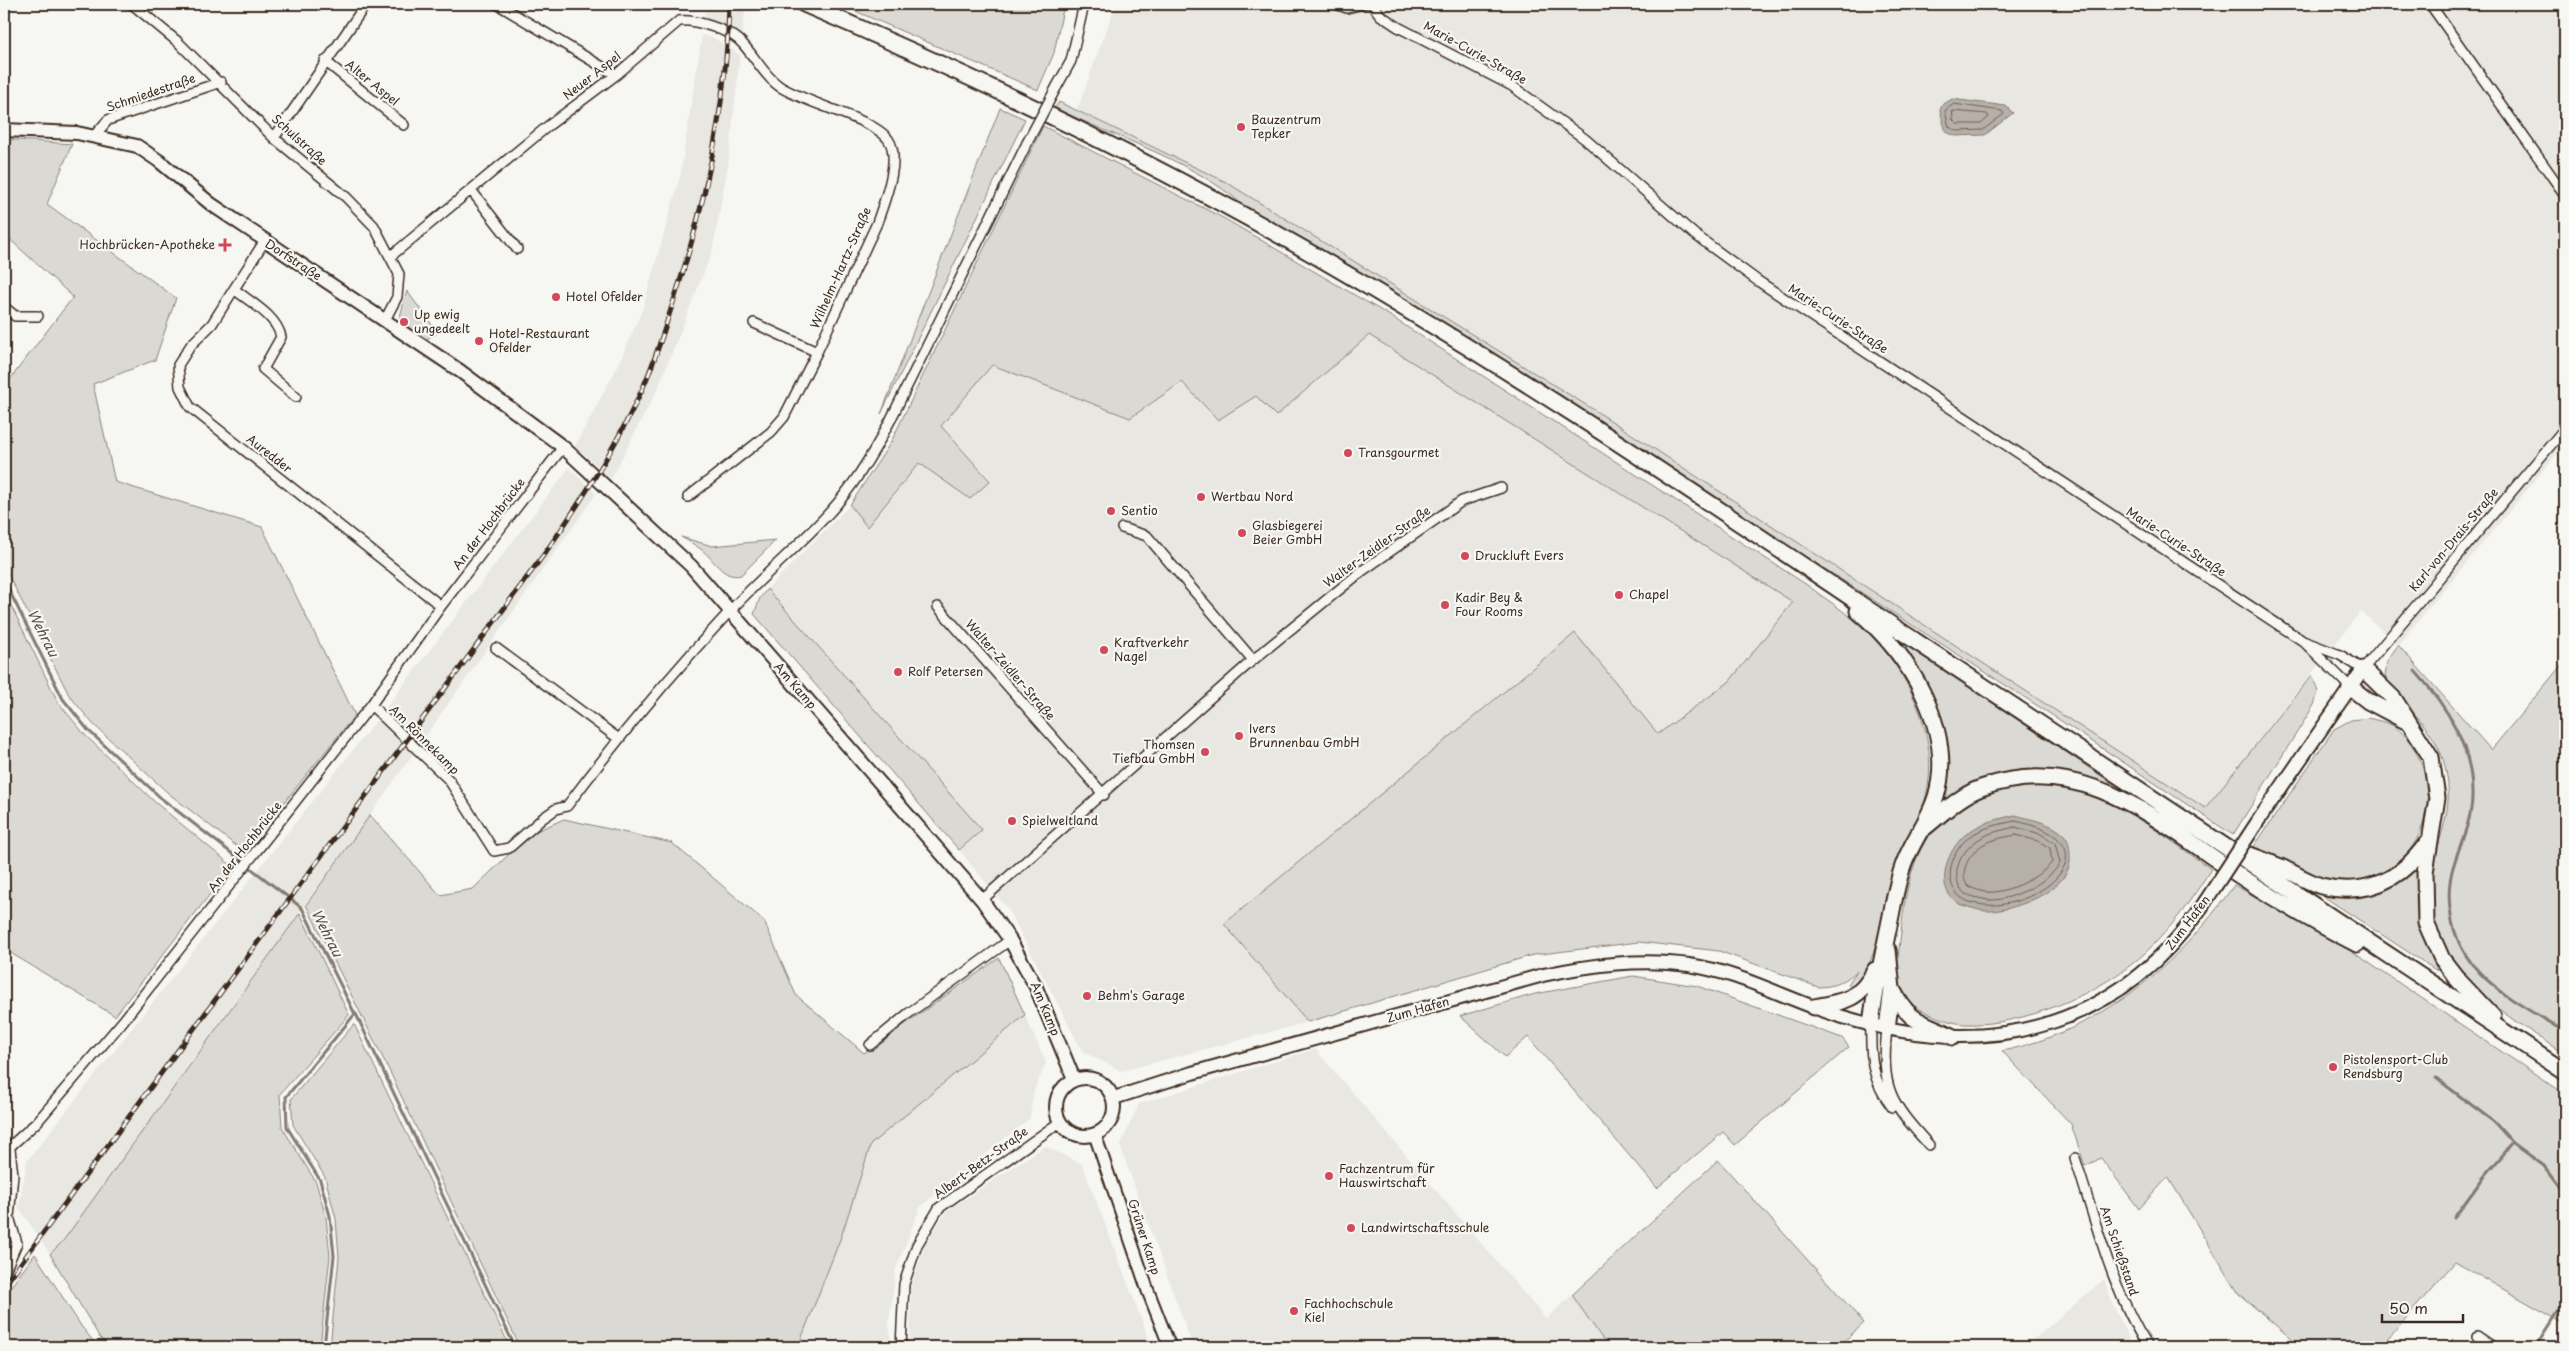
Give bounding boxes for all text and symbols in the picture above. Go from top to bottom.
street label: Marie-Curie-Straße [1421,16,1530,88]
street label: Neuer Aspel [559,47,624,104]
street label: Alter Aspel [342,55,403,110]
street label: Schmiedestraße [104,68,198,116]
street label: Schulstraße [268,110,331,169]
place label: Bauzentrum Tepker [1251,110,1321,142]
marker: Bauzentrum Tepker [1235,121,1247,133]
street label: Wilhelm-Hartz-Straße [805,204,875,331]
street label: Dorfstraße [262,234,325,284]
place label: Hochbrücken-Apotheke [80,235,215,253]
marker: Hochbrücken-Apotheke [219,239,231,251]
street label: Marie-Curie-Straße [1785,279,1892,357]
place label: Hotel Ofelder [566,287,643,305]
marker: Hotel Ofelder [550,291,562,303]
place label: Up ewig ungedeelt [414,305,470,337]
marker: Up ewig ungedeelt [398,316,410,328]
place label: Hotel-Restaurant Ofelder [489,324,590,356]
marker: Hotel-Restaurant Ofelder [473,335,485,347]
street label: Auredder [243,430,297,477]
place label: Transgourmet [1358,443,1439,461]
marker: Transgourmet [1342,447,1354,459]
street label: An der Hochbrücke [448,474,529,573]
street label: Karl-von-Drais-Straße [2404,484,2502,595]
place label: Wertbau Nord [1211,487,1293,505]
marker: Wertbau Nord [1195,491,1207,503]
place label: Sentio [1121,501,1158,519]
street label: Walter-Zeidler-Straße [1319,501,1434,591]
street label: Marie-Curie-Straße [2123,502,2230,580]
marker: Sentio [1105,505,1117,517]
place label: Glasbiegerei Beier GmbH [1252,516,1323,548]
marker: Glasbiegerei Beier GmbH [1236,527,1248,539]
place label: Druckluft Evers [1475,546,1564,564]
marker: Druckluft Evers [1459,550,1471,562]
place label: Chapel [1629,585,1669,603]
place label: Kadir Bey & Four Rooms [1455,588,1523,620]
marker: Chapel [1613,589,1625,601]
marker: Kadir Bey & Four Rooms [1439,599,1451,611]
water label: Wehrau [22,605,65,661]
street label: Walter-Zeidler-Straße [962,615,1060,724]
place label: Kraftverkehr Nagel [1114,633,1189,665]
marker: Kraftverkehr Nagel [1098,644,1110,656]
street label: Am Kamp [770,658,821,713]
place label: Rolf Petersen [908,662,983,680]
marker: Rolf Petersen [892,666,904,678]
street label: Am Rönnekamp [386,700,464,778]
place label: Ivers Brunnenbau GmbH [1249,719,1360,751]
marker: Ivers Brunnenbau GmbH [1233,730,1245,742]
place label: Thomsen Tiefbau GmbH [1112,735,1195,767]
marker: Thomsen Tiefbau GmbH [1199,746,1211,758]
street label: An der Hochbrücke [203,797,285,896]
place label: Spielweltland [1022,811,1099,829]
marker: Spielweltland [1006,815,1018,827]
street label: Zum Hafen [2161,891,2214,953]
water label: Wehrau [306,905,349,961]
street label: Am Kamp [1026,979,1065,1038]
place label: Behm's Garage [1097,986,1185,1004]
marker: Behm's Garage [1081,990,1093,1002]
street label: Zum Hafen [1384,992,1451,1027]
place label: Pistolensport-Club Rendsburg [2343,1050,2448,1082]
marker: Pistolensport-Club Rendsburg [2327,1061,2339,1073]
street label: Albert-Betz-Straße [930,1122,1031,1203]
place label: Fachzentrum für Hauswirtschaft [1339,1159,1435,1191]
marker: Fachzentrum für Hauswirtschaft [1323,1170,1335,1182]
street label: Grüner Kamp [1124,1196,1166,1277]
street label: Am Schießstand [2096,1203,2144,1299]
place label: Landwirtschaftsschule [1361,1218,1490,1236]
marker: Landwirtschaftsschule [1345,1222,1357,1234]
scale bar [2382,1291,2463,1323]
place label: Fachhochschule Kiel [1304,1294,1394,1326]
text: 50 m [2389,1296,2428,1319]
marker: Fachhochschule Kiel [1288,1305,1300,1317]

